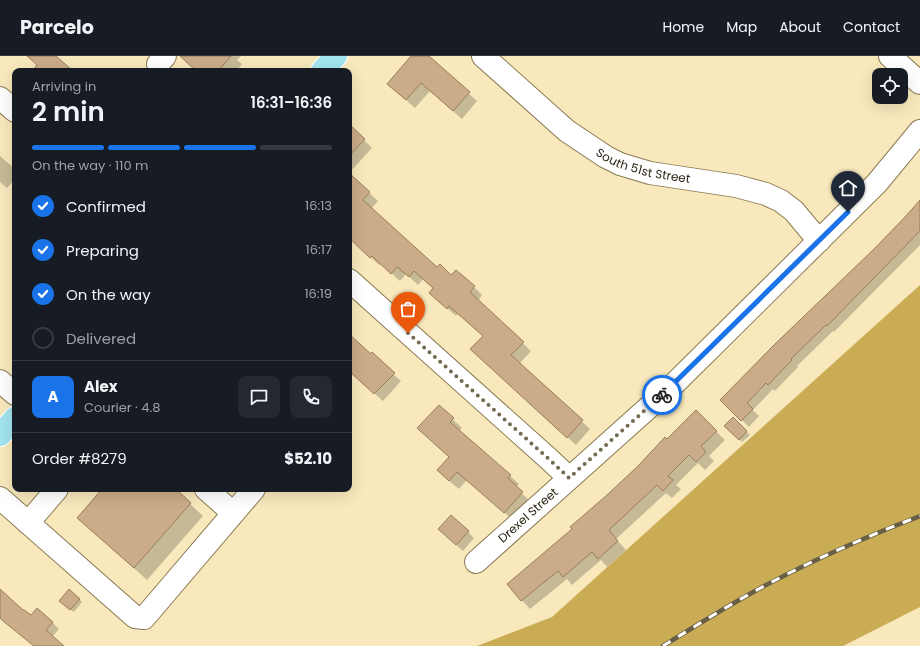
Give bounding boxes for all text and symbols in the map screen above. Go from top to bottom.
text: Parcelo [20,14,94,41]
text: Home [662,17,704,37]
text: Map [726,17,757,37]
text: About [779,17,821,37]
text: Contact [843,17,900,37]
map controls [872,68,908,104]
button: locate [872,68,908,104]
text: Arriving in [32,77,96,96]
text: 16:31–16:36 [251,92,332,113]
text: 2 min [32,94,105,130]
street label: South 51st Street [593,144,692,187]
text: On the way · 110 m [32,156,148,175]
pin [831,171,865,212]
icon: home [837,177,859,199]
icon: check [32,195,54,217]
text: Confirmed [66,196,146,217]
text: 16:13 [305,196,332,215]
icon: check [32,239,54,261]
text: Preparing [66,240,139,261]
text: 16:17 [306,240,332,259]
icon: check [32,283,54,305]
text: On the way [66,284,151,305]
text: 16:19 [304,284,332,303]
pin [391,292,425,333]
icon: bag [397,298,419,320]
text: Delivered [66,328,136,349]
courier [642,375,682,415]
text: Alex [84,376,118,397]
button: chat [238,376,280,418]
button: phone [290,376,332,418]
icon: bike [651,384,673,406]
text: A [47,386,59,407]
text: Courier · 4.8 [84,398,160,417]
text: Order #8279 [32,448,127,469]
text: $52.10 [284,448,332,469]
street label: Drexel Street [494,484,561,546]

